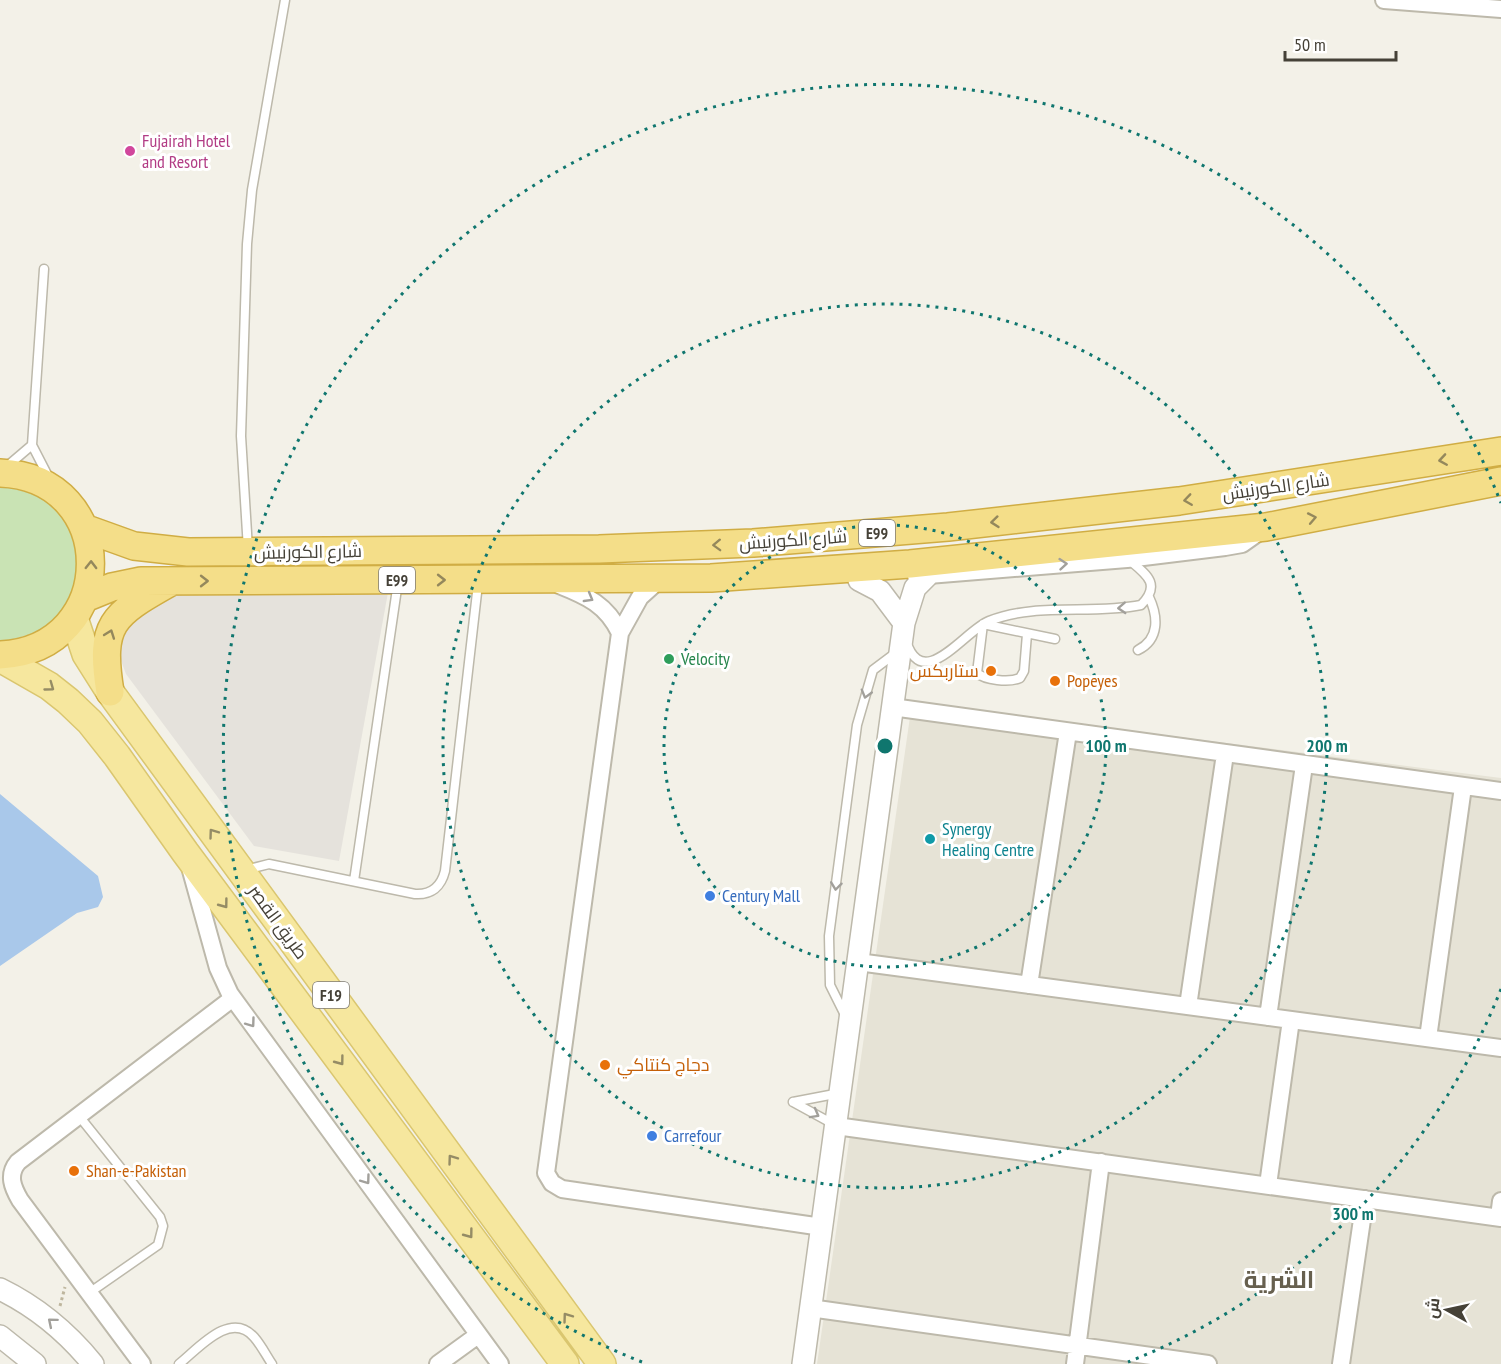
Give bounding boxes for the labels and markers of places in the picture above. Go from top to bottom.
place label: Fujairah Hotel and Resort [142,129,231,173]
marker: Fujairah Hotel and Resort [123,144,137,158]
place label: Velocity [680,647,730,670]
marker: Velocity [662,652,676,666]
place label: ستاربكس [910,659,979,682]
marker: ستاربكس [984,664,998,678]
place label: Popeyes [1067,669,1118,692]
marker: Popeyes [1048,674,1062,688]
centre of rings [875,736,895,756]
place label: Synergy Healing Centre [942,817,1034,861]
marker: Synergy Healing Centre [923,832,937,846]
place label: Century Mall [722,884,801,907]
marker: Century Mall [703,889,717,903]
place label: دجاج كنتاكي [617,1053,710,1079]
marker: دجاج كنتاكي [598,1058,612,1072]
place label: Carrefour [664,1124,722,1147]
marker: Carrefour [645,1129,659,1143]
place label: Shan-e-Pakistan [86,1159,187,1182]
marker: Shan-e-Pakistan [67,1164,81,1178]

